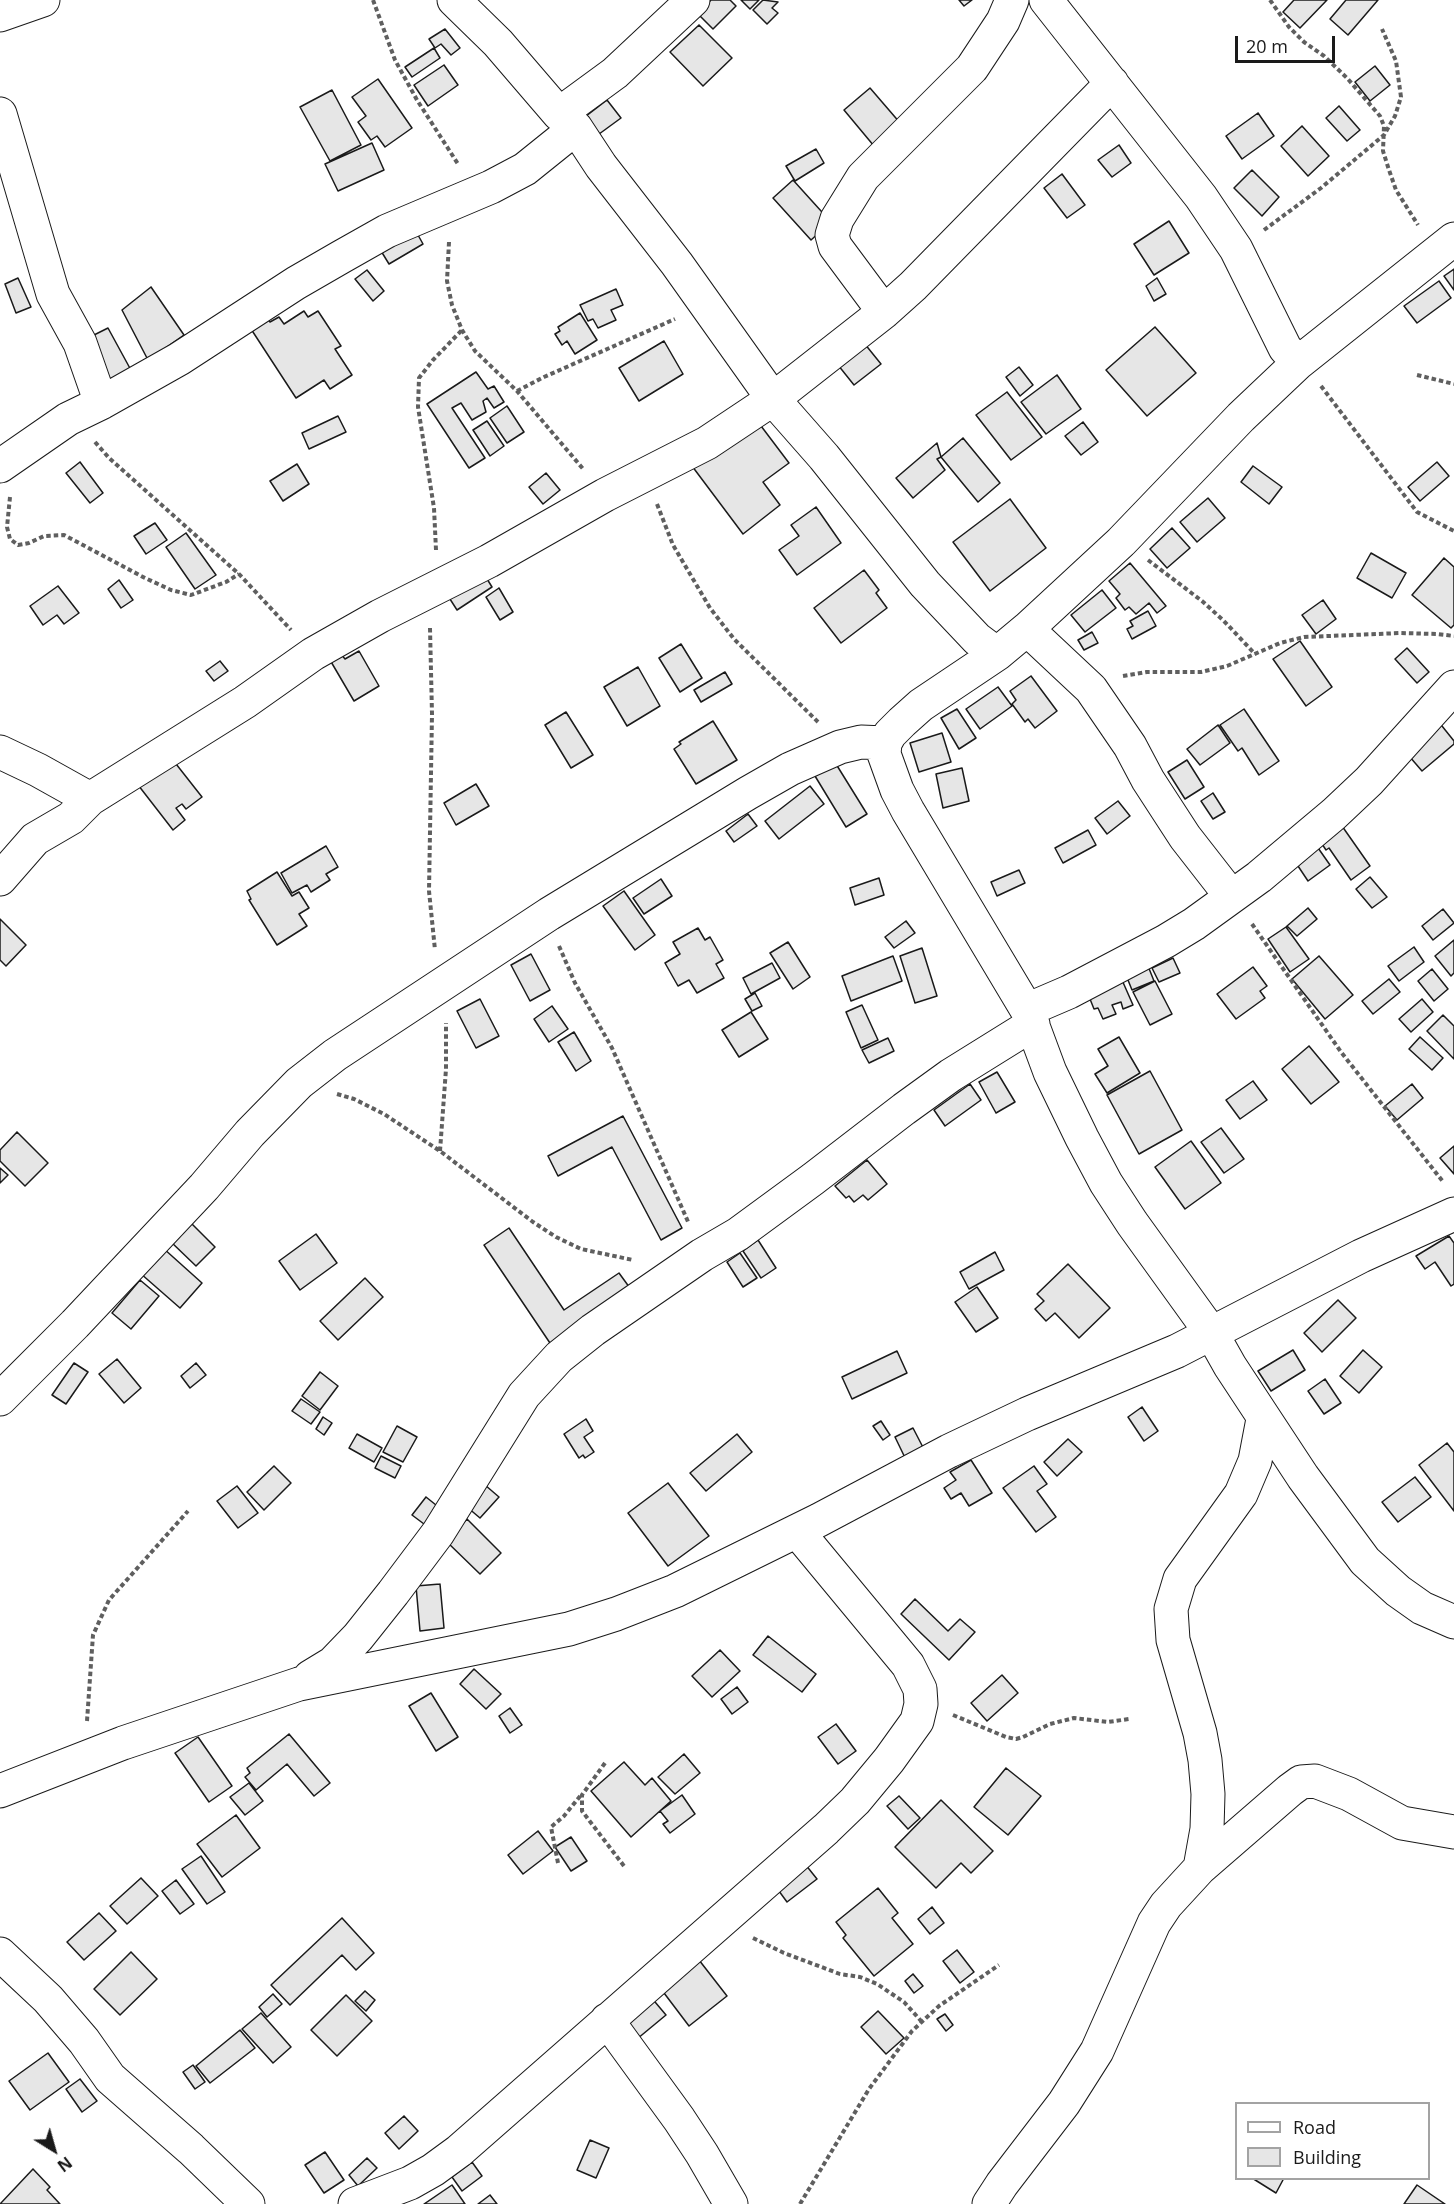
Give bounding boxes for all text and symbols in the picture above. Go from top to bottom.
scale bar [1238,24,1338,62]
text: 20 m [1246,34,1288,58]
legend [1235,2102,1430,2180]
text: Road [1293,2115,1336,2139]
north arrow [24,2120,84,2180]
text: Building [1293,2145,1361,2169]
text: N [53,2152,77,2177]

